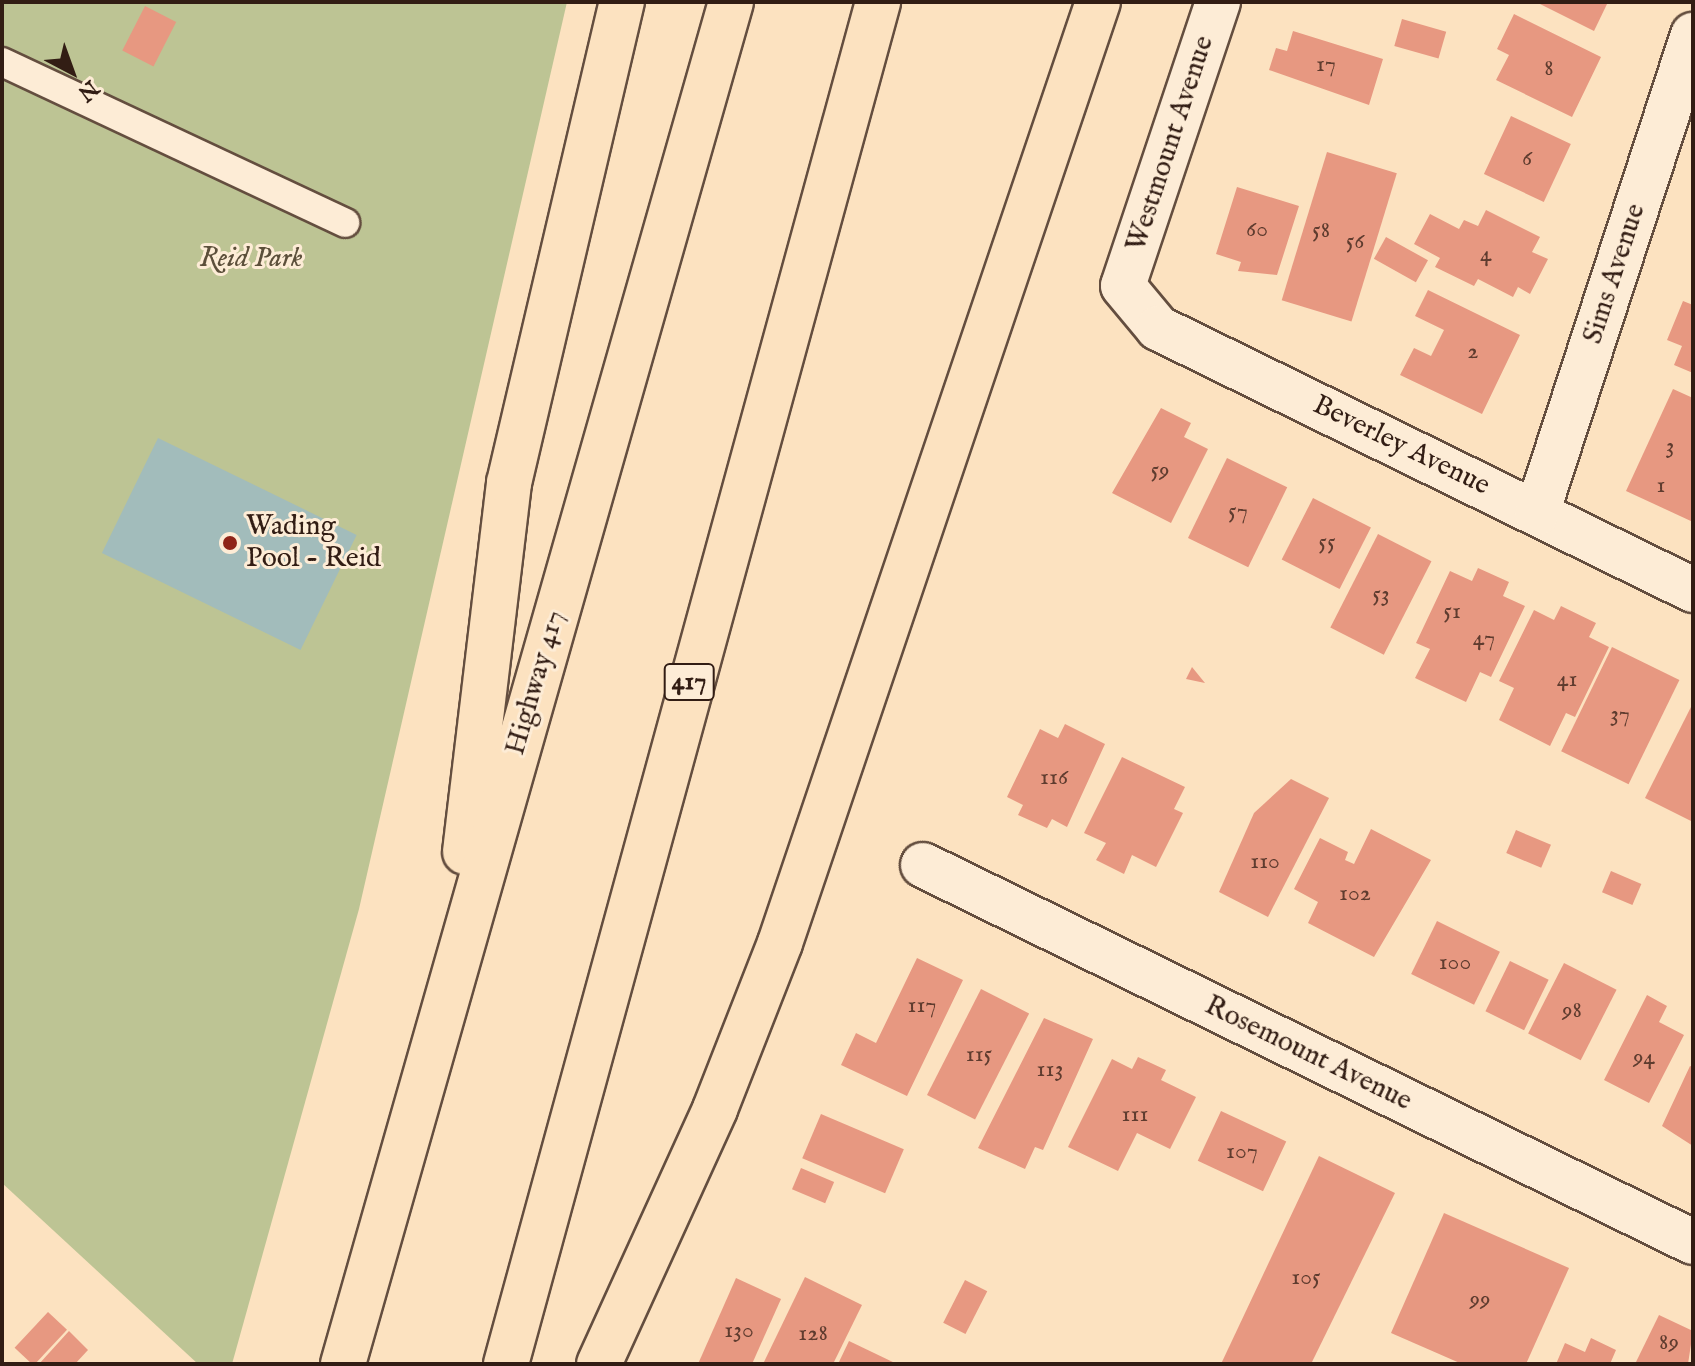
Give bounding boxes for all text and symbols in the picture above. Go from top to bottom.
north arrow [32,32,112,112]
street label: Westmount Avenue [1120,32,1222,256]
house number: 17 [1316,51,1336,79]
house number: 8 [1544,55,1554,83]
text: N [71,73,104,107]
house number: 6 [1522,145,1532,173]
street label: Sims Avenue [1577,200,1653,348]
house number: 60 [1246,216,1268,244]
house number: 58 [1312,217,1330,245]
house number: 56 [1346,228,1364,256]
house number: 4 [1480,241,1492,269]
park label: Reid Park [199,242,303,276]
house number: 2 [1467,338,1479,366]
street label: Beverley Avenue [1307,389,1495,503]
house number: 3 [1666,433,1674,461]
house number: 59 [1150,457,1170,485]
house number: 1 [1657,472,1665,500]
house number: 57 [1228,498,1248,526]
place label: Wading Pool - Reid [246,510,381,576]
house number: 55 [1318,529,1336,557]
marker: Wading Pool - Reid [221,534,239,552]
house number: 53 [1372,581,1390,609]
house number: 51 [1443,598,1461,626]
street label: Highway 417 [499,607,573,759]
house number: 47 [1473,625,1495,653]
road number: 417 [663,660,715,704]
house number: 41 [1557,666,1577,694]
house number: 37 [1610,701,1630,729]
house number: 116 [1040,764,1068,792]
house number: 110 [1250,848,1280,876]
house number: 102 [1339,880,1371,908]
house number: 100 [1439,949,1471,977]
street label: Rosemount Avenue [1199,989,1417,1119]
house number: 117 [907,992,937,1020]
house number: 98 [1562,997,1582,1025]
house number: 115 [966,1041,992,1069]
house number: 94 [1633,1044,1655,1072]
house number: 113 [1037,1056,1063,1084]
house number: 111 [1122,1101,1148,1129]
house number: 107 [1226,1138,1258,1166]
house number: 105 [1291,1264,1321,1292]
house number: 99 [1470,1286,1490,1314]
house number: 130 [724,1317,754,1345]
house number: 128 [798,1320,828,1348]
house number: 89 [1659,1329,1679,1357]

